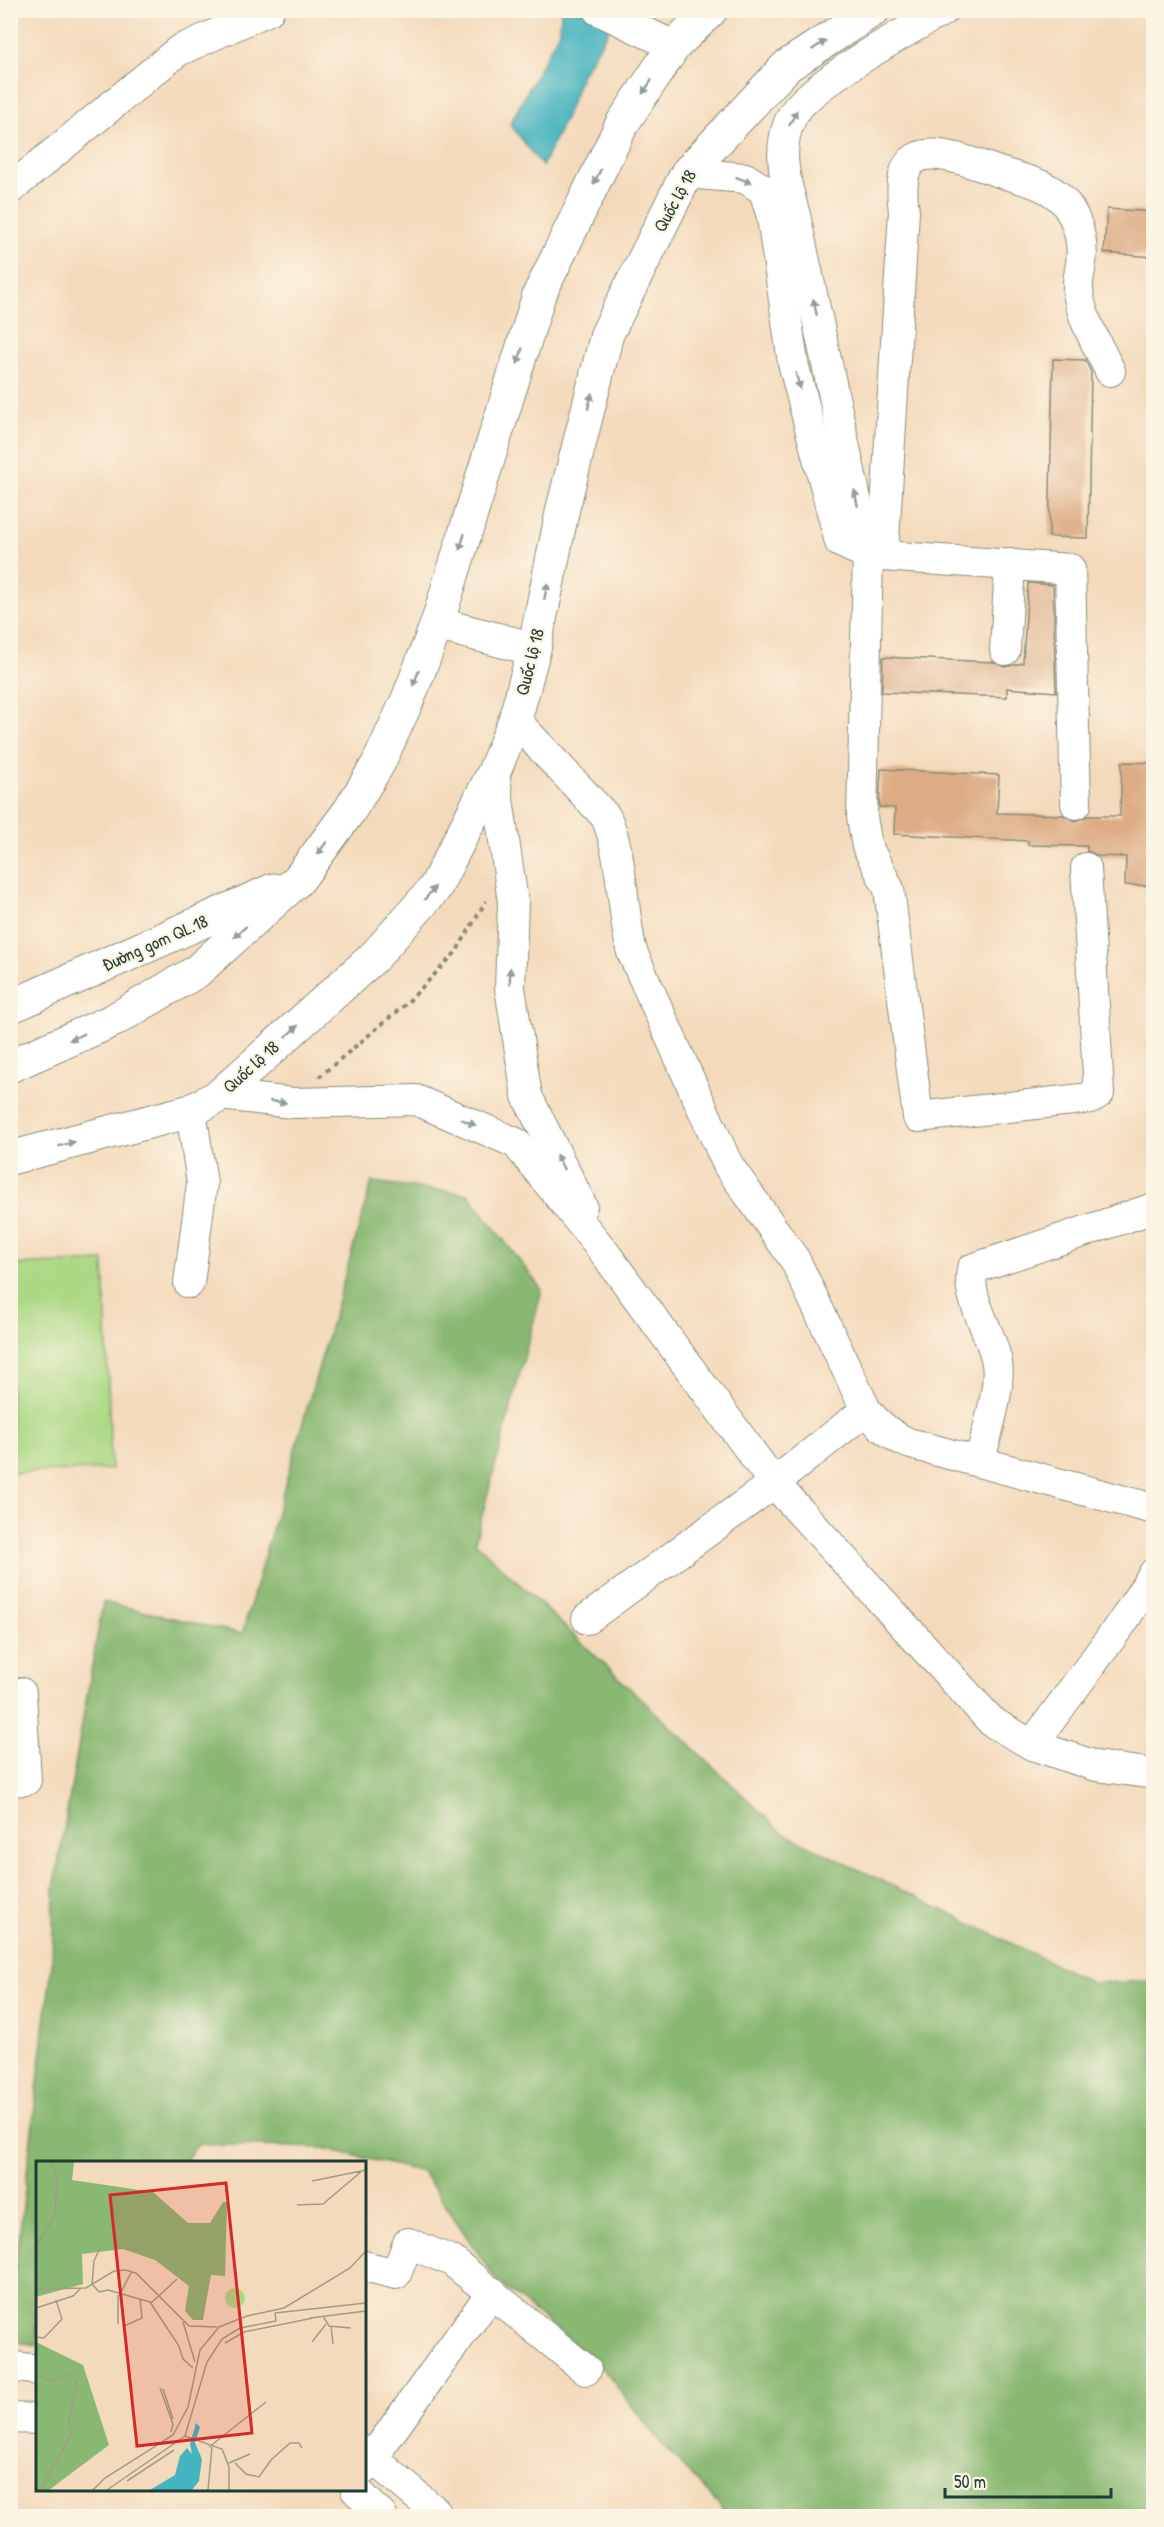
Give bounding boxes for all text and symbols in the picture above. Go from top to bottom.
one-way arrow [811,40,827,51]
one-way arrow [642,79,653,95]
one-way arrow [788,109,798,127]
street label: Quốc lộ 18 [647,165,702,237]
one-way arrow [592,168,601,185]
one-way arrow [736,176,754,186]
one-way arrow [809,298,819,317]
one-way arrow [515,347,524,365]
one-way arrow [793,371,803,390]
one-way arrow [586,392,596,411]
one-way arrow [851,488,860,507]
one-way arrow [457,533,467,551]
one-way arrow [542,581,551,600]
street label: Quốc lộ 18 [509,626,550,698]
one-way arrow [411,670,421,688]
one-way arrow [316,840,328,856]
one-way arrow [423,886,436,901]
street label: Đường gom QL.18 [98,908,212,977]
one-way arrow [233,925,248,939]
one-way arrow [506,967,515,986]
one-way arrow [284,1025,299,1038]
one-way arrow [69,1032,86,1041]
street label: Quốc lộ 18 [217,1034,284,1099]
one-way arrow [268,1097,287,1107]
one-way arrow [460,1117,478,1127]
one-way arrow [58,1138,76,1148]
one-way arrow [556,1153,565,1170]
inset map [36,2161,366,2491]
scale bar [945,2461,1112,2499]
text: 50 m [954,2469,986,2494]

